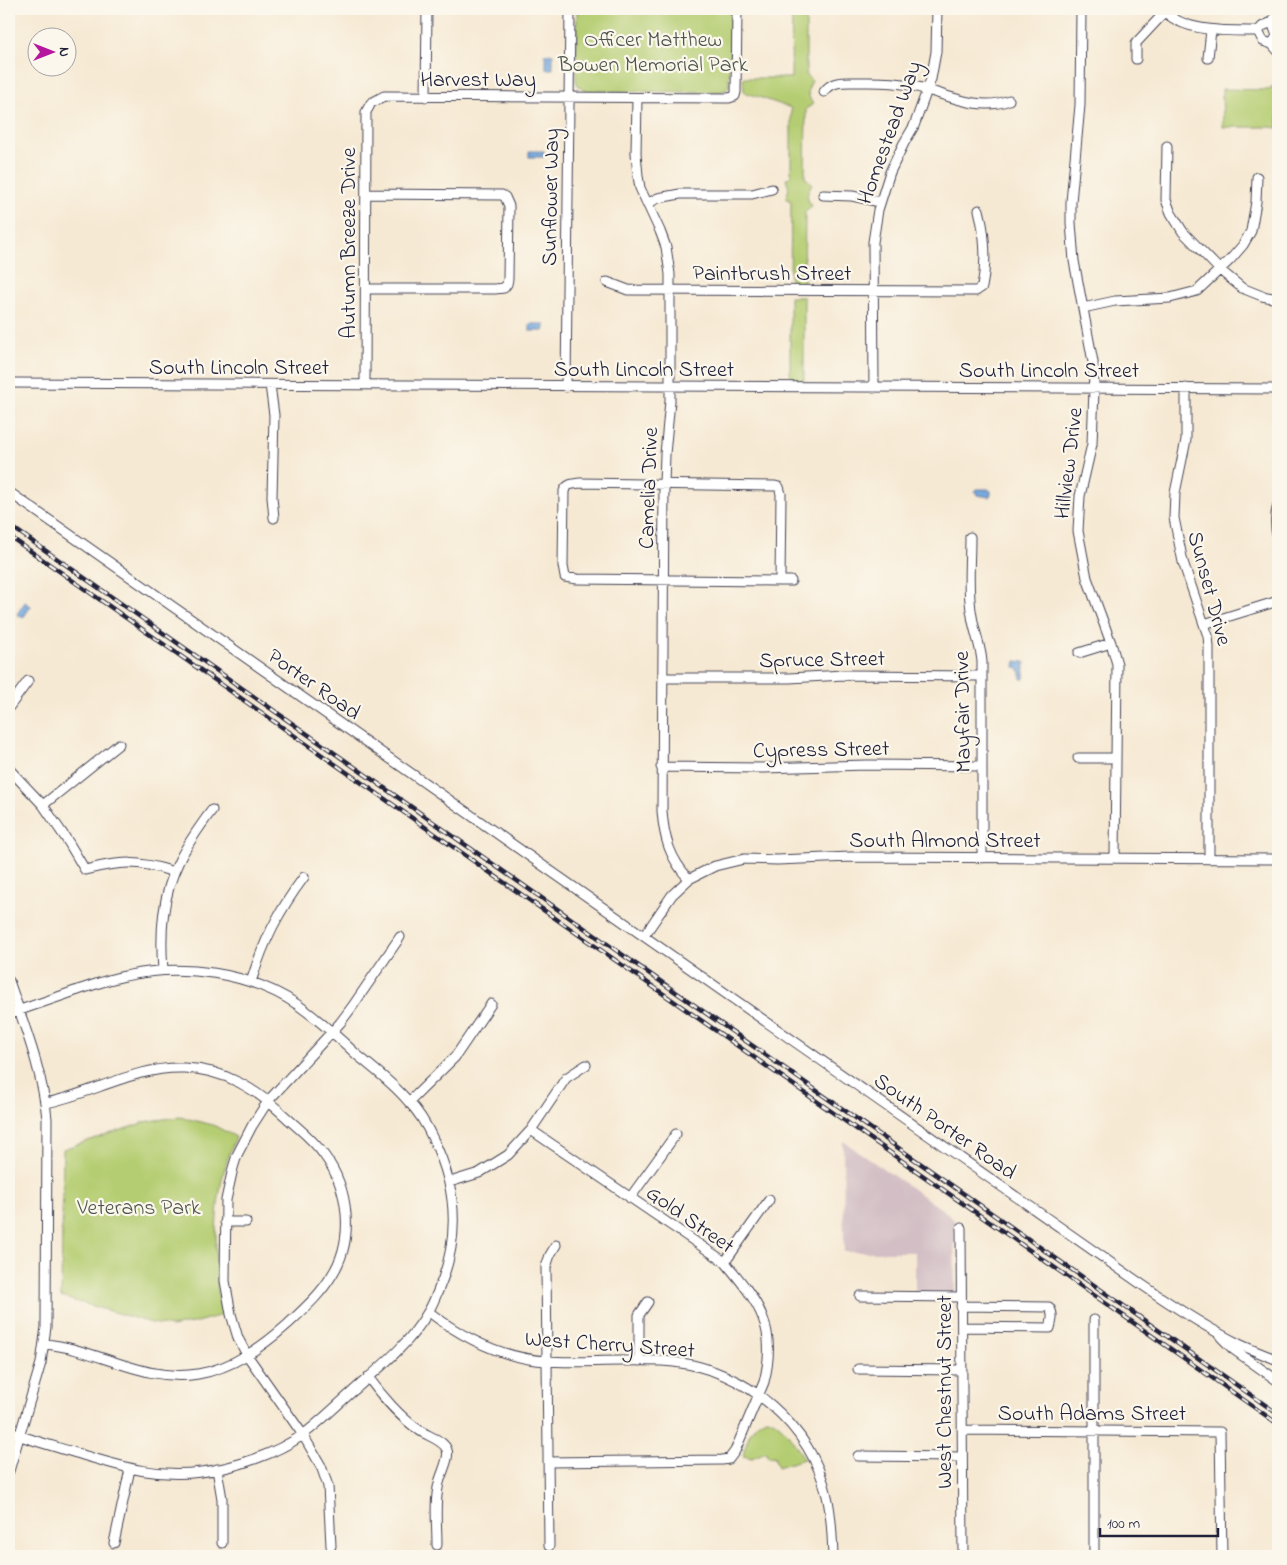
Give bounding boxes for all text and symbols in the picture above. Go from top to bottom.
park label: Officer Matthew Bowen Memorial Park [557,25,748,82]
north arrow [28,28,78,78]
text: N [53,47,74,57]
street label: Homestead Way [850,57,933,210]
street label: Harvest Way [420,65,536,98]
street label: Sunflower Way [535,128,570,266]
street label: Autumn Breeze Drive [334,147,366,339]
street label: Paintbrush Street [692,259,852,291]
street label: South Lincoln Street [149,353,330,385]
street label: South Lincoln Street [554,355,735,387]
street label: South Lincoln Street [959,356,1140,388]
street label: Hillview Drive [1047,406,1093,521]
street label: Camelia Drive [632,427,668,550]
street label: Sunset Drive [1177,528,1239,650]
street label: Porter Road [260,642,366,729]
street label: Spruce Street [759,644,886,678]
street label: Mayfair Drive [947,651,982,773]
street label: Cypress Street [753,734,890,769]
street label: South Almond Street [849,826,1041,858]
street label: South Porter Road [866,1066,1022,1189]
street label: Gold Street [638,1178,741,1263]
park label: Veterans Park [76,1193,201,1225]
street label: West Chestnut Street [930,1295,962,1489]
street label: West Cherry Street [524,1324,696,1369]
street label: South Adams Street [998,1399,1187,1431]
scale bar [1100,1505,1217,1537]
text: 100 m [1107,1513,1140,1535]

